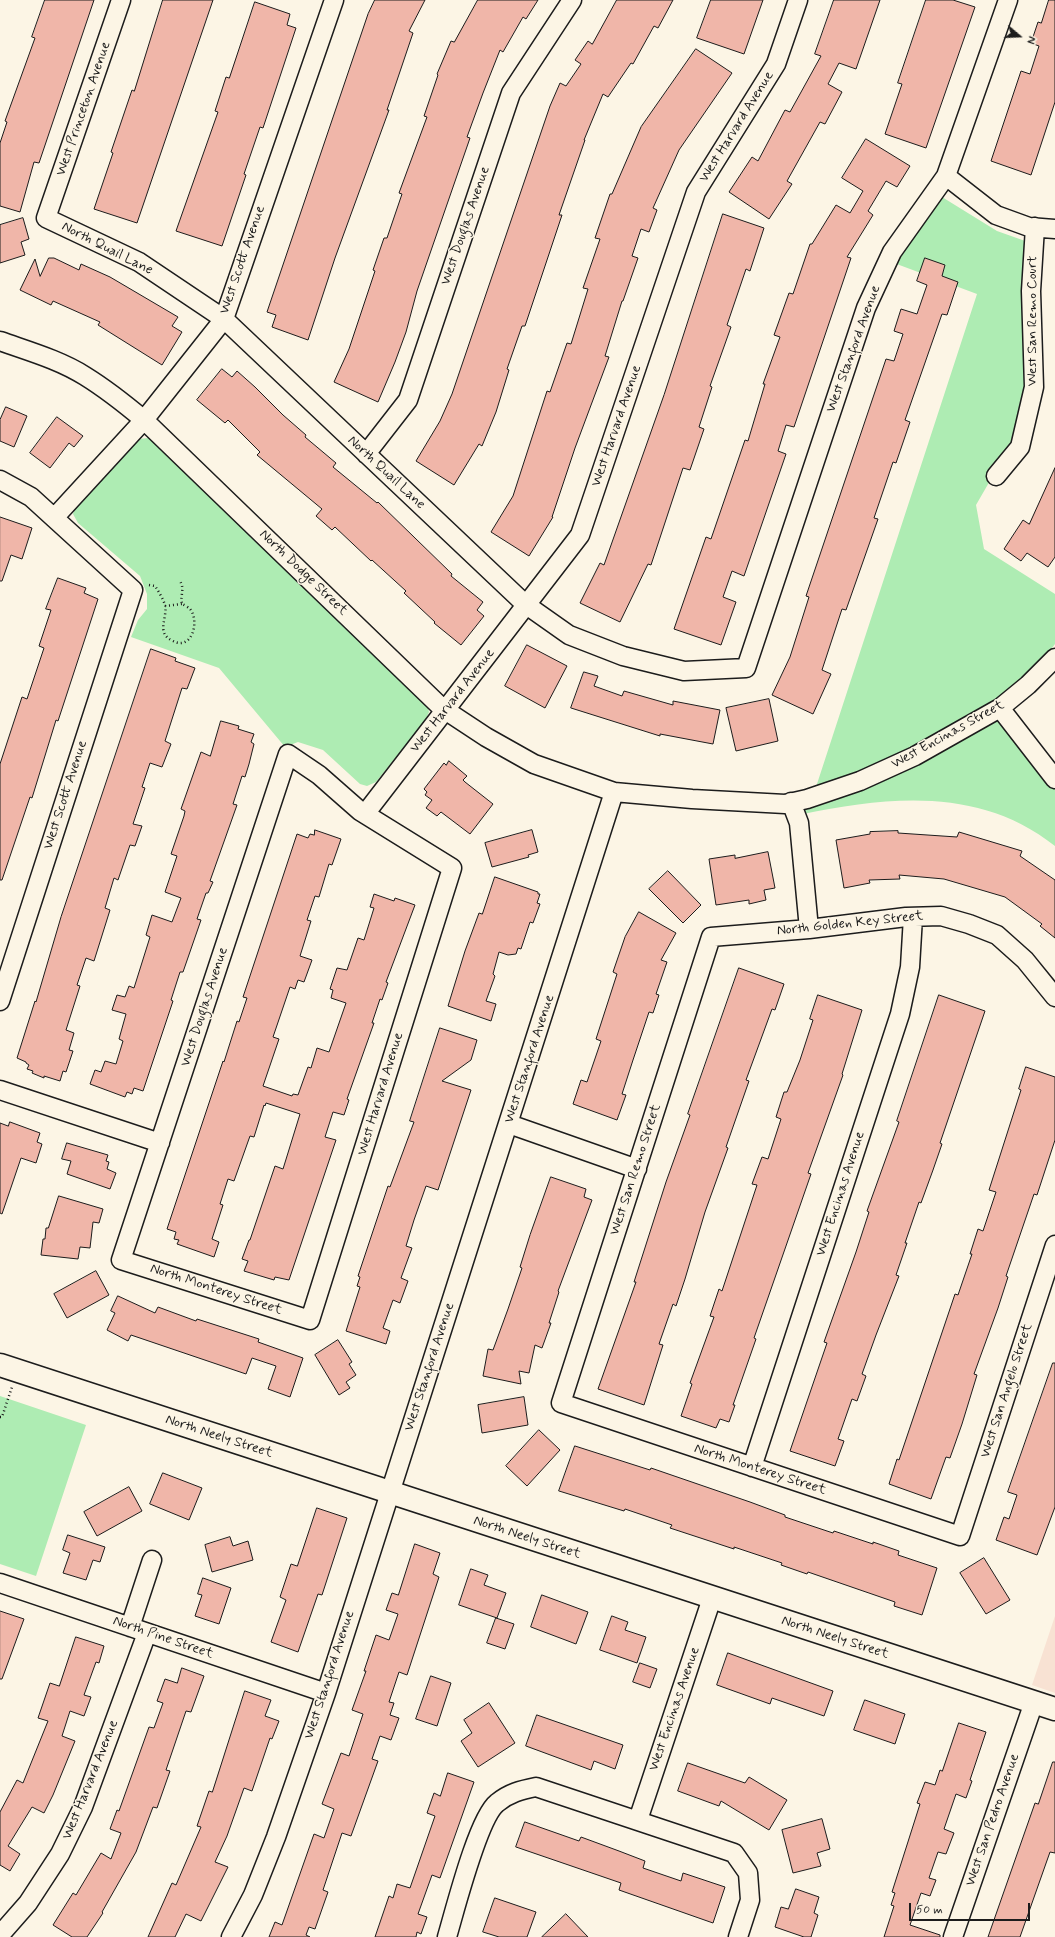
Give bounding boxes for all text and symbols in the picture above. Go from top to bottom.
north arrow [999,16,1039,56]
text: N [1023,34,1038,46]
street label: West Princeton Avenue [53,40,115,178]
street label: West Harvard Avenue [696,68,778,186]
street label: West Douglas Avenue [438,164,494,288]
street label: West Scott Avenue [217,204,269,316]
street label: North Quail Lane [59,219,155,279]
street label: West San Remo Court [1025,256,1041,386]
street label: West Stanford Avenue [823,283,885,415]
street label: West Harvard Avenue [588,363,646,489]
street label: North Quail Lane [344,433,428,513]
street label: North Dodge Street [255,527,351,619]
street label: West Harvard Avenue [407,646,499,756]
street label: West Encinas Street [889,697,1007,773]
street label: West Scott Avenue [40,738,92,852]
street label: North Golden Key Street [776,908,924,940]
street label: West Douglas Avenue [178,945,232,1069]
street label: West Stanford Avenue [501,993,559,1125]
street label: West Harvard Avenue [354,1031,408,1157]
street label: West San Remo Street [607,1102,665,1238]
street label: West Encinas Avenue [813,1129,869,1259]
street label: North Monterey Street [148,1261,284,1319]
street label: West Stanford Avenue [401,1301,459,1433]
street label: West San Angelo Street [977,1322,1037,1460]
street label: North Neely Street [163,1412,275,1462]
street label: North Monterey Street [692,1441,828,1499]
street label: North Neely Street [471,1513,583,1563]
street label: West Stanford Avenue [301,1609,359,1741]
street label: North Pine Street [110,1613,216,1663]
street label: North Neely Street [779,1613,891,1663]
street label: West Encinas Avenue [646,1645,704,1773]
street label: West Harvard Avenue [59,1718,123,1842]
street label: West San Pedro Avenue [962,1752,1024,1888]
scale bar [911,1895,1032,1921]
text: 50 m [916,1902,943,1918]

